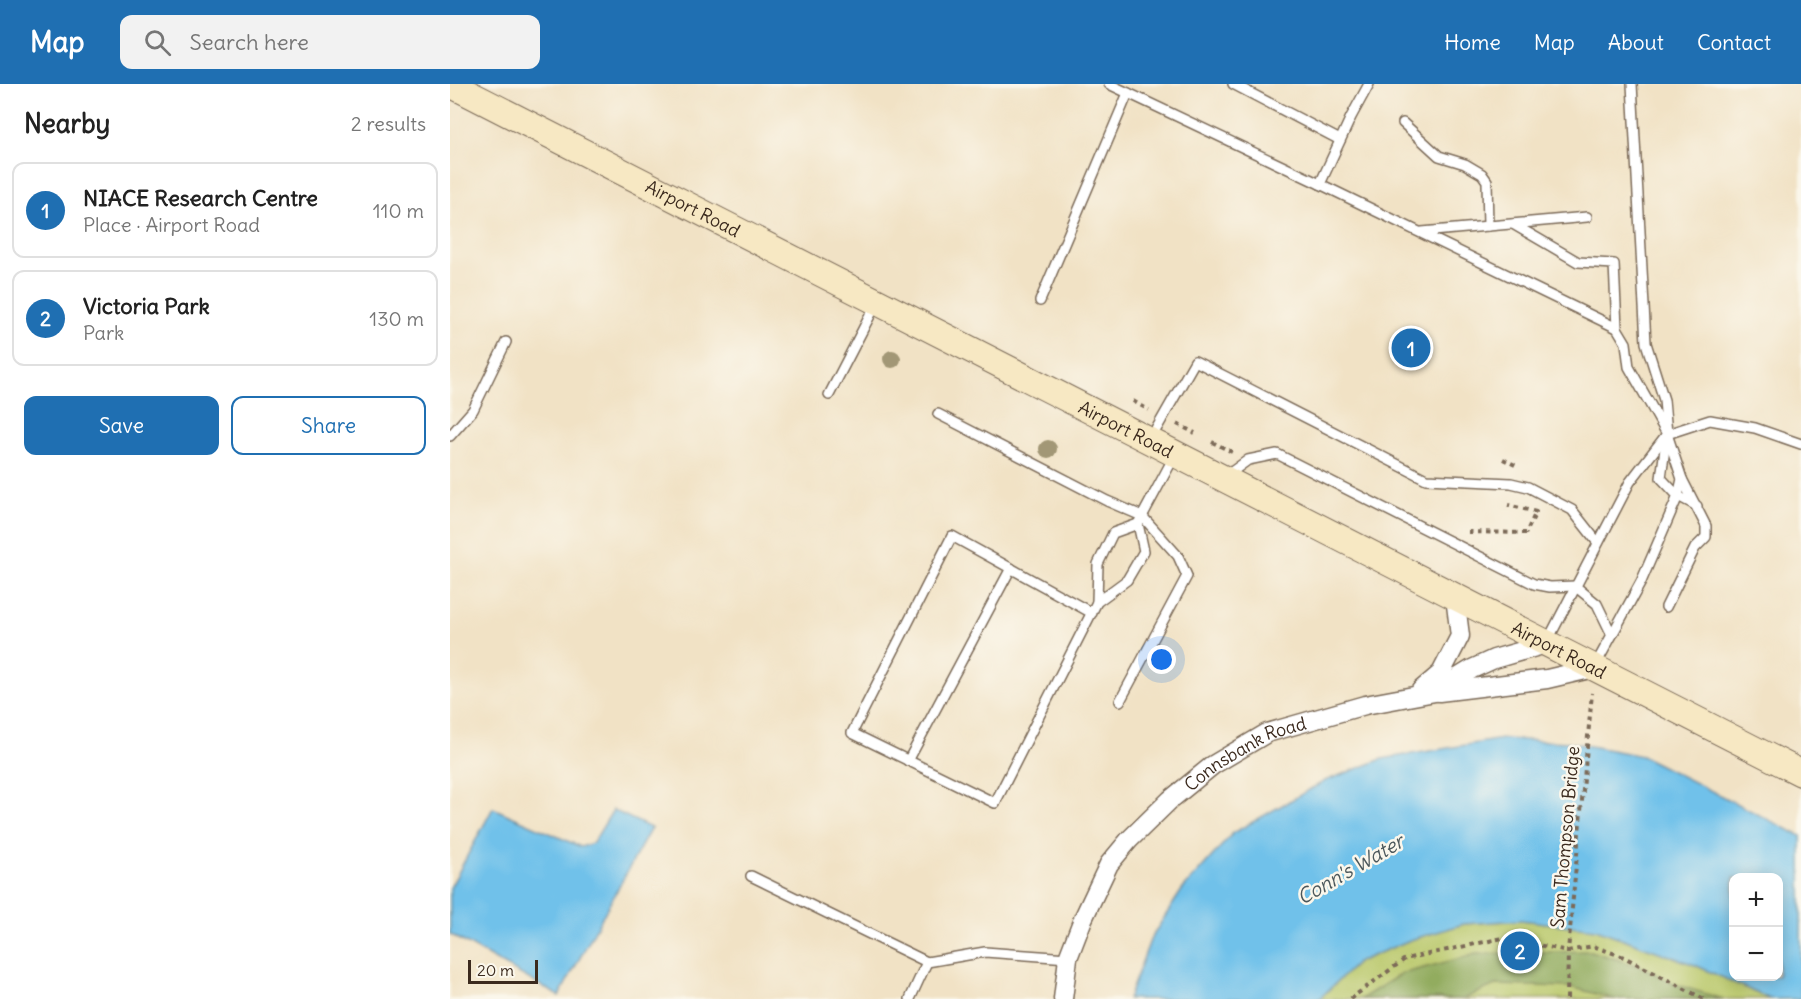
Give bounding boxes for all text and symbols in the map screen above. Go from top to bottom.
search box [120,15,540,69]
text: Map [30,24,84,60]
icon: search [141,26,174,59]
text: Search here [189,28,309,56]
text: Home [1444,29,1501,56]
text: Map [1534,29,1575,56]
text: About [1608,29,1664,56]
text: Contact [1697,29,1771,56]
text: Nearby [24,107,110,140]
text: 2 results [351,111,426,136]
street label: Airport Road [642,174,745,242]
text: NIACE Research Centre [83,184,318,212]
text: 1 [42,198,49,223]
text: 110 m [373,198,424,223]
text: Place · Airport Road [83,212,260,237]
text: Victoria Park [83,292,210,320]
text: 2 [40,306,51,331]
text: 130 m [369,306,424,331]
text: Park [83,320,124,345]
pin: 1 [1392,326,1430,370]
street label: Airport Road [1075,395,1178,463]
button: Save [24,396,219,455]
button: Share [231,396,426,455]
street label: Airport Road [1508,616,1611,684]
your location [1147,645,1176,674]
street label: Connsbank Road [1179,711,1309,796]
street label: Sam Thompson Bridge [1546,745,1584,929]
water label: Conn's Water [1292,827,1410,910]
map controls [1729,873,1783,981]
button: + [1729,873,1783,927]
button: − [1729,927,1783,981]
pin: 2 [1500,928,1540,974]
scale bar [468,957,538,984]
text: 20 m [477,960,514,980]

